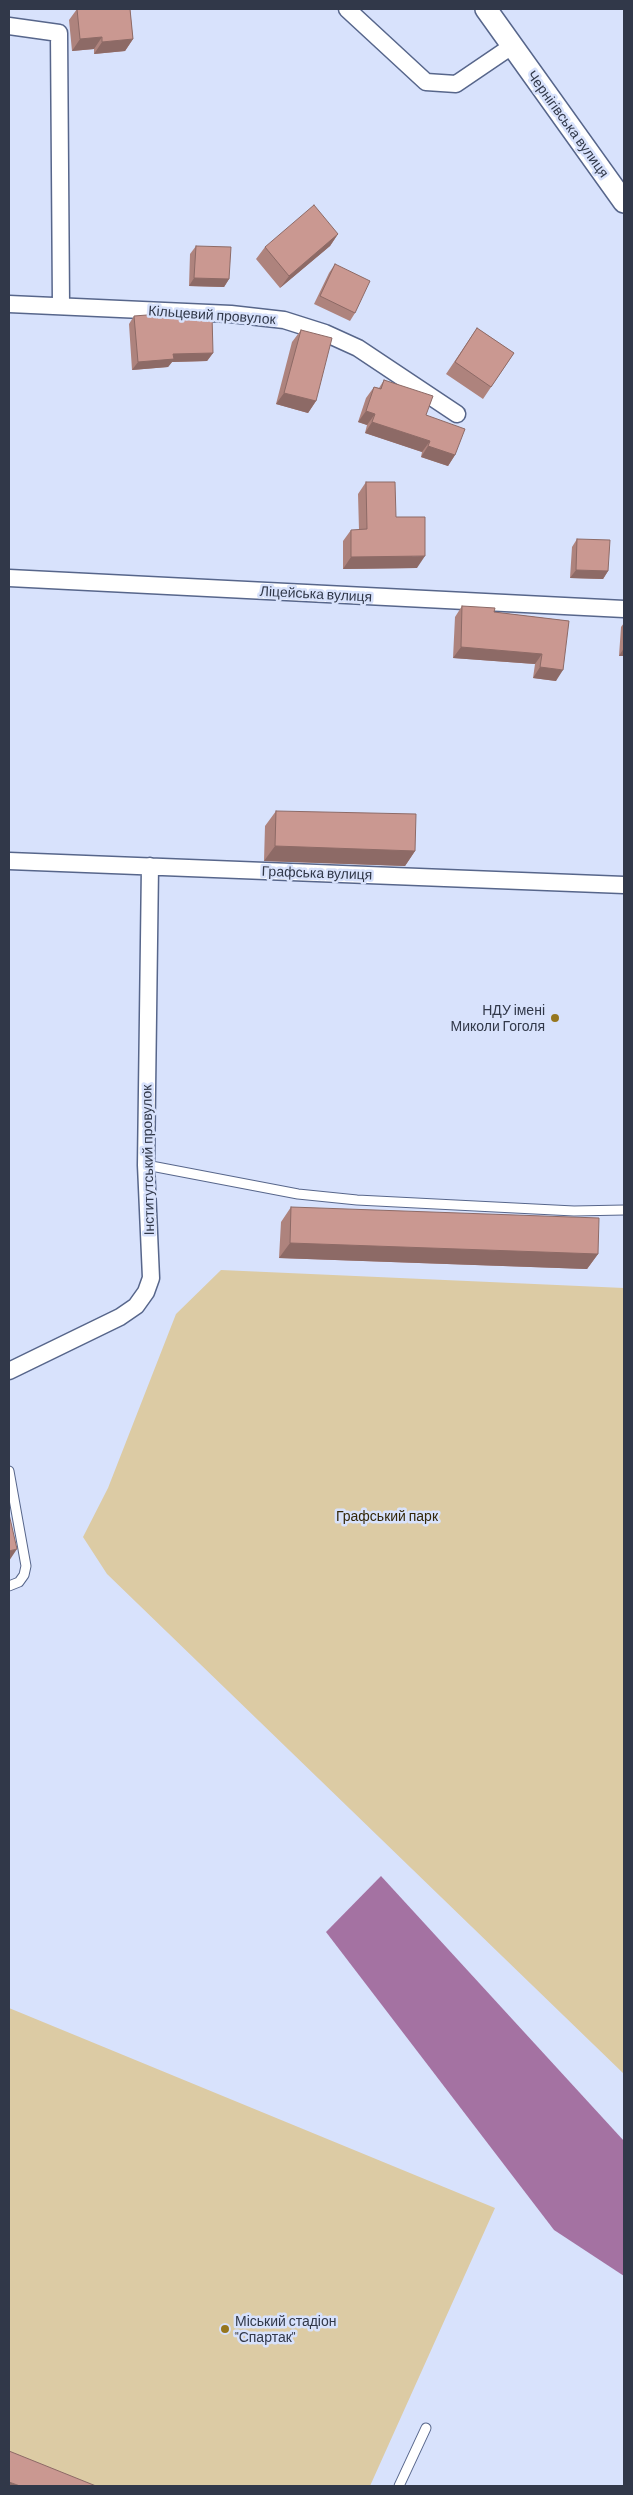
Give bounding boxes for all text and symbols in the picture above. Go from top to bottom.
street label: Чернігівська вулиця [524,67,612,181]
street label: Кільцевий провулок [148,302,276,328]
street label: Ліцейська вулиця [259,583,373,605]
street label: Графська вулиця [261,863,373,883]
place label: НДУ імені Миколи Гоголя [451,1002,545,1034]
marker: НДУ імені Миколи Гоголя [549,1012,561,1024]
street label: Інститутський провулок [138,1084,158,1236]
park label: Графський парк [336,1508,438,1524]
place label: Міський стадіон "Спартак" [235,2313,336,2346]
marker: Міський стадіон "Спартак" [219,2323,231,2335]

